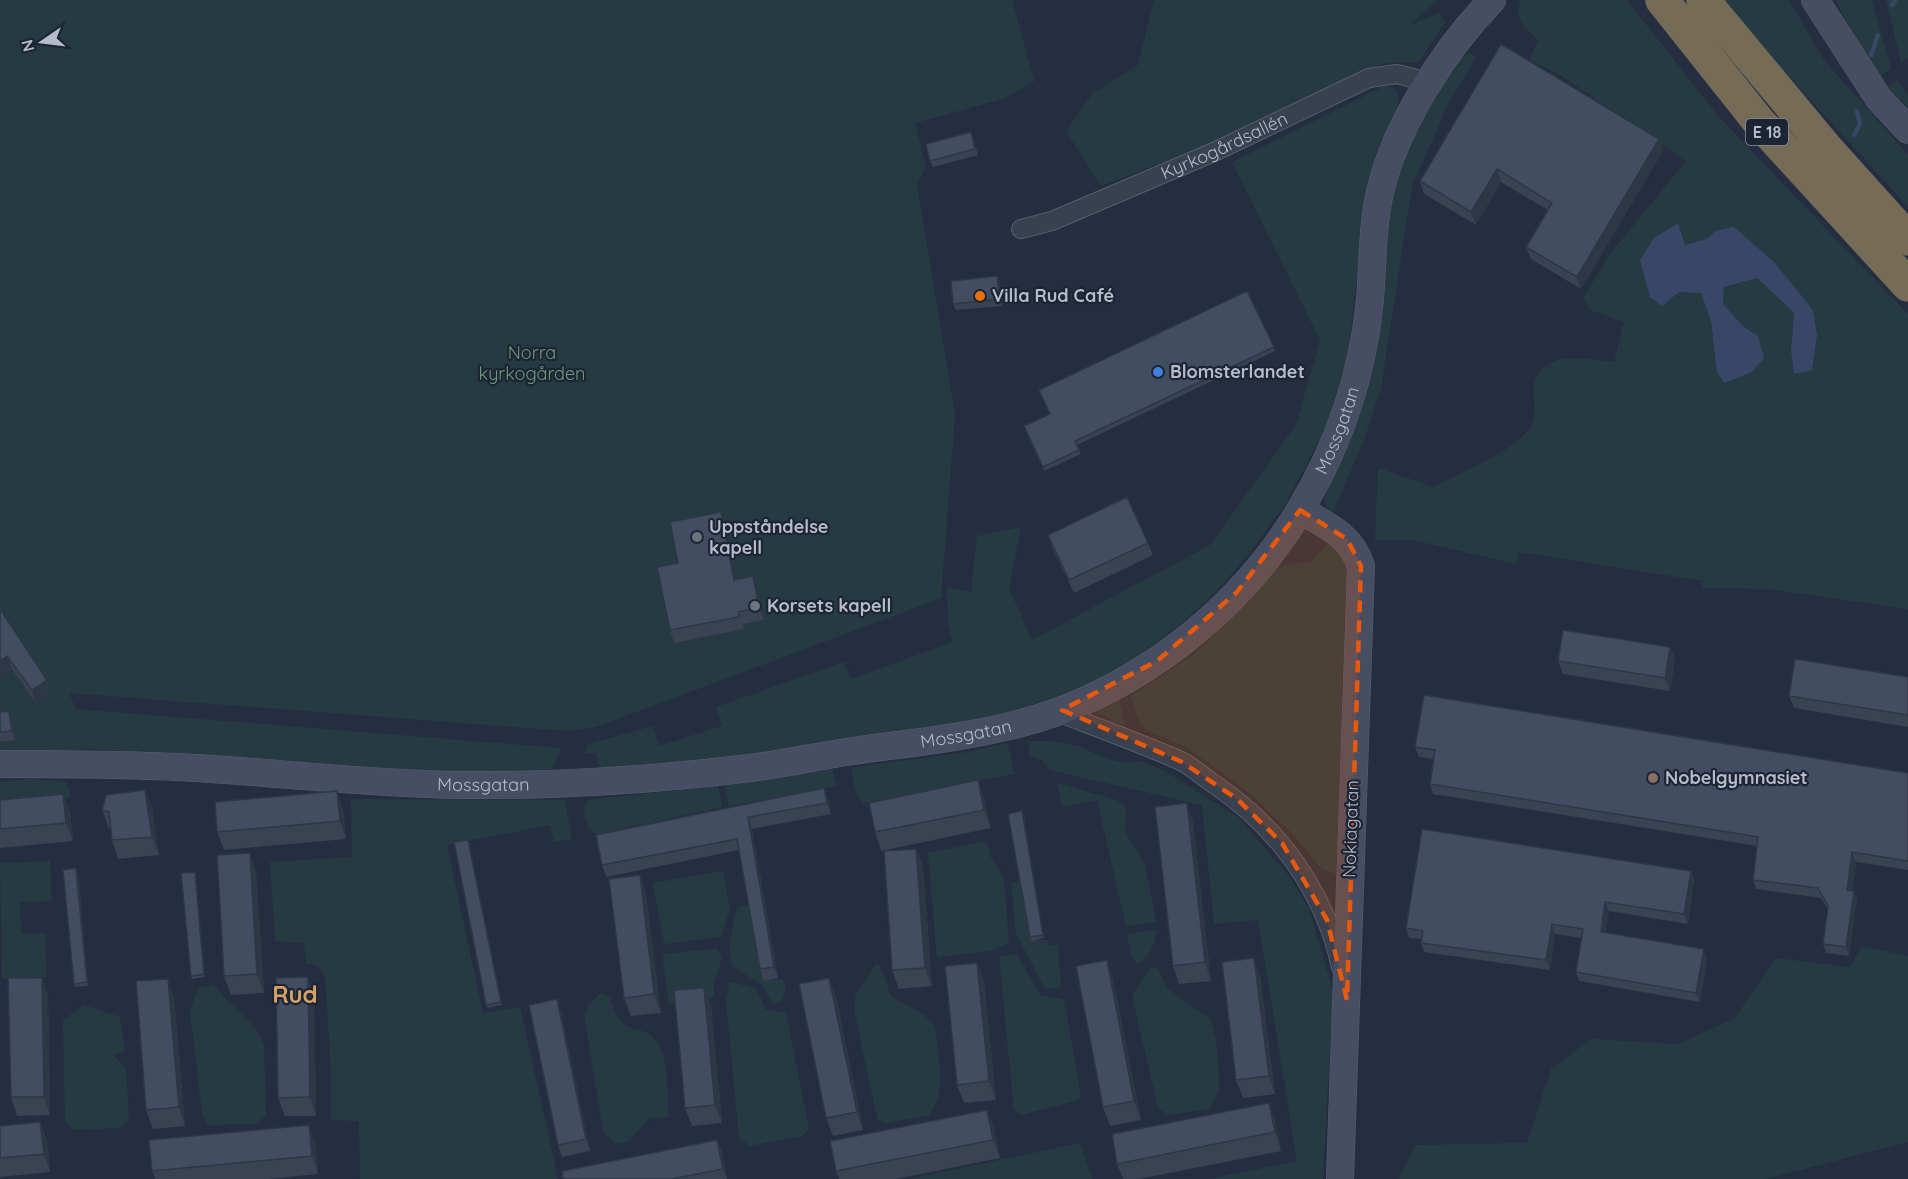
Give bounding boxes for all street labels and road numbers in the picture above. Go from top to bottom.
street label: Kyrkogårdsallén [1157,107,1291,184]
road number: E 18 [1746,119,1788,145]
street label: Mossgatan [1309,384,1364,478]
street label: Mossgatan [919,714,1014,753]
street label: Mossgatan [437,773,530,796]
street label: Nokiagatan [1337,780,1364,878]

